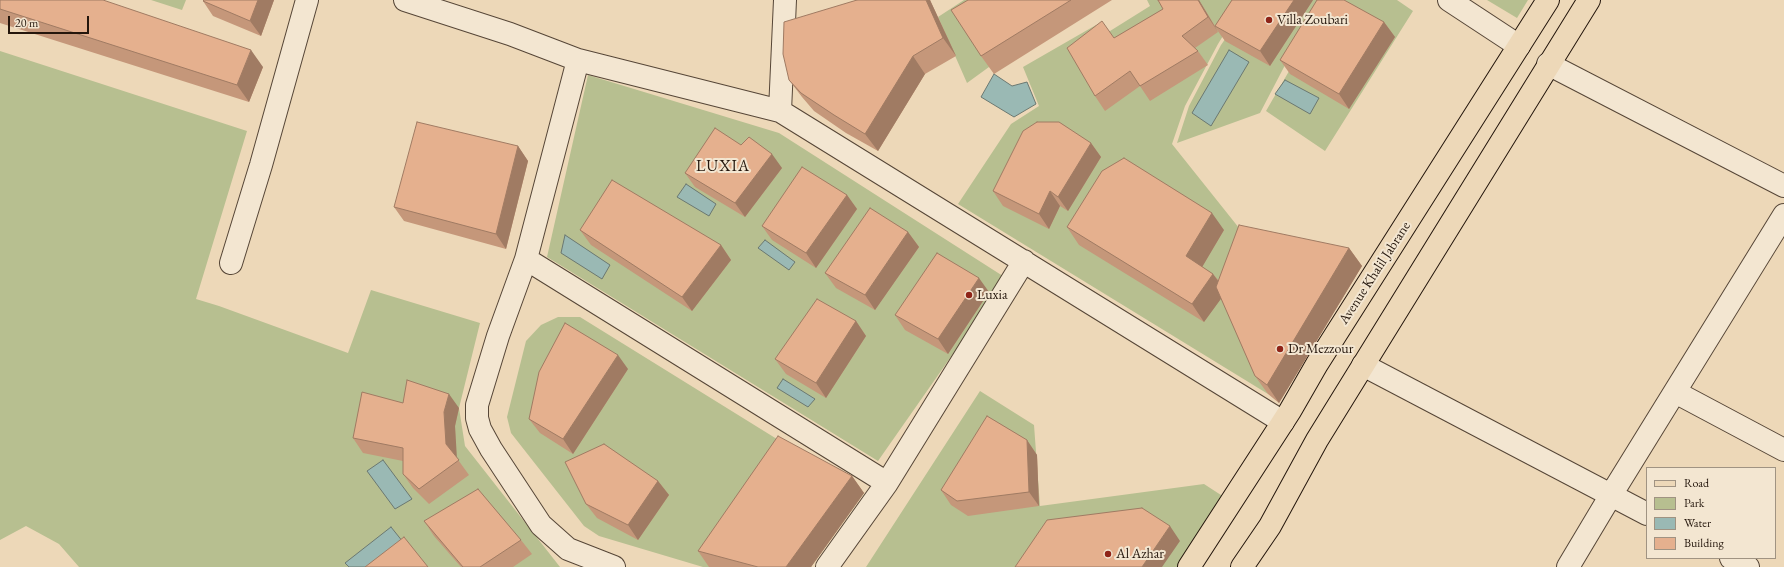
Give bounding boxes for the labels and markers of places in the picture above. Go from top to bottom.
place label: Villa Zoubari [1277,12,1348,28]
marker: Villa Zoubari [1264,15,1274,25]
place label: Luxia [977,287,1008,303]
marker: Luxia [964,290,974,300]
place label: Dr Mezzour [1288,341,1353,357]
marker: Dr Mezzour [1275,344,1285,354]
place label: Al Azhar [1116,546,1164,562]
marker: Al Azhar [1103,549,1113,559]

